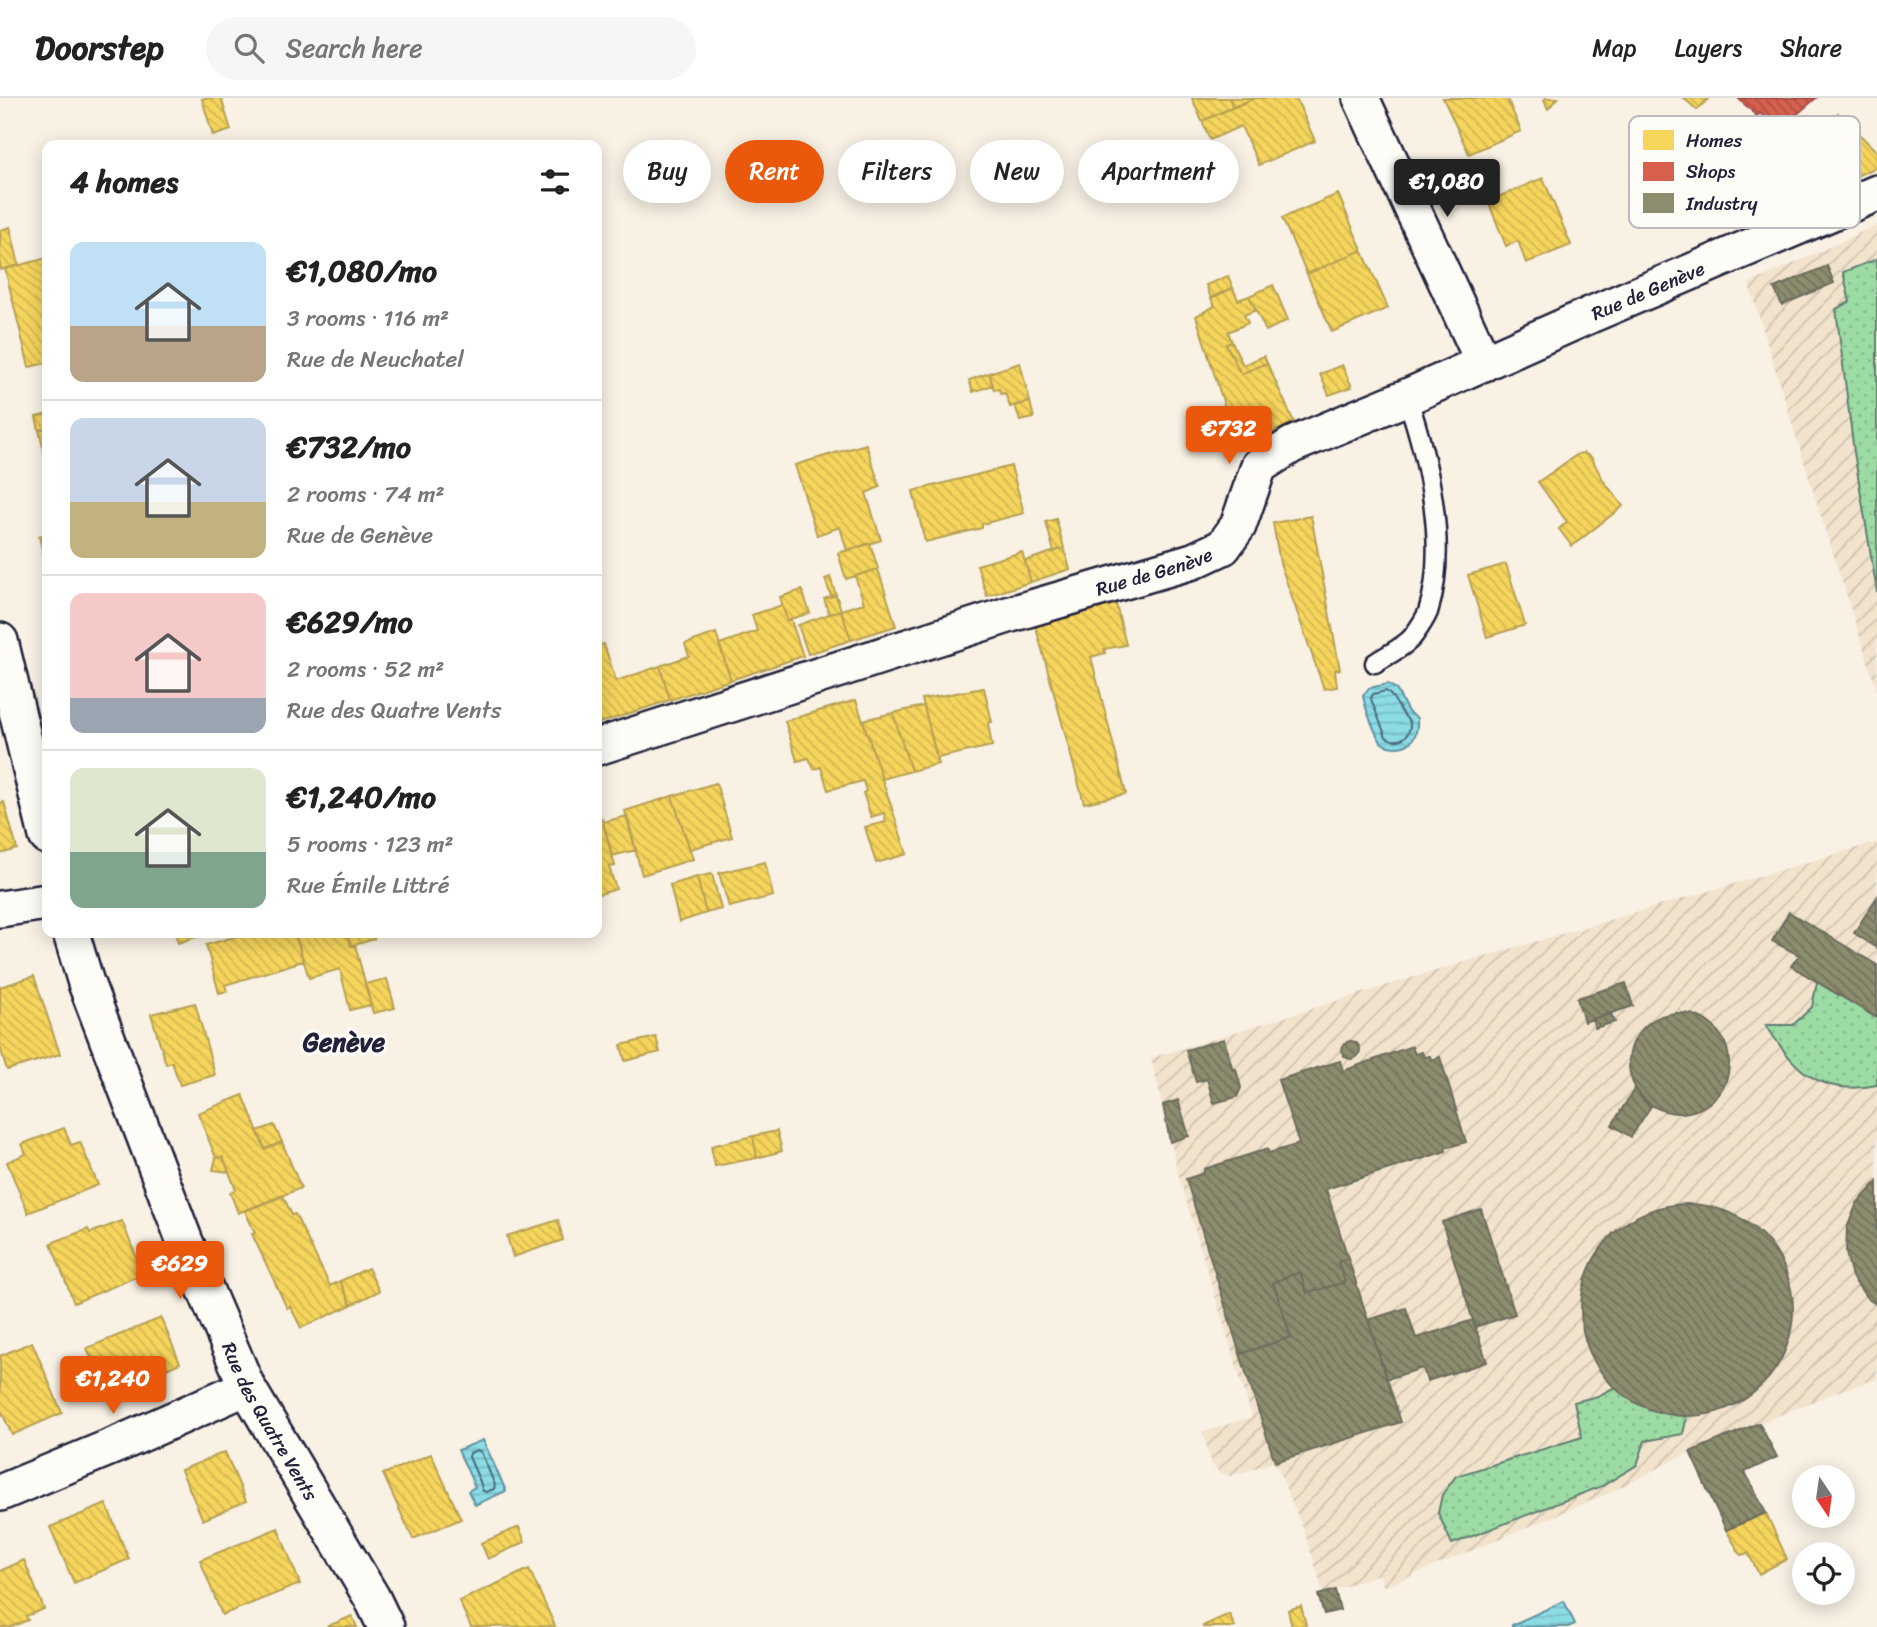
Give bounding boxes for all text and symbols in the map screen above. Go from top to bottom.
search box [206,17,696,80]
text: Doorstep [35,19,164,77]
text: Search here [286,25,423,71]
text: Map [1592,27,1637,69]
text: Layers [1675,27,1742,69]
text: Share [1780,27,1842,69]
icon: search [230,29,268,67]
legend [1629,116,1860,228]
text: Homes [1686,124,1742,157]
chip: Buy [623,140,711,203]
chip: Rent [725,140,824,203]
chip: Filters [838,140,956,203]
chip: New [970,140,1064,203]
chip: Apartment [1078,140,1239,203]
text: 4 homes [70,155,178,209]
text: Shops [1686,155,1736,188]
pin: €1,080 [1390,159,1504,219]
text: €1,080 [1410,161,1484,202]
icon: filters [536,163,574,201]
text: Industry [1685,187,1758,220]
text: €1,080/mo [287,244,437,298]
street label: Rue de Genève [1586,251,1710,329]
icon: home [126,270,210,354]
text: 3 rooms · 116 m² [287,298,449,339]
text: Rue de Neuchatel [287,339,464,380]
pin: €732 [1188,406,1270,466]
text: €732 [1202,408,1256,449]
text: €732/mo [287,420,411,474]
icon: home [126,446,210,530]
text: 2 rooms · 74 m² [287,474,444,515]
text: Rue de Genève [287,515,433,556]
street label: Rue de Genève [1092,537,1218,605]
text: €629/mo [287,595,413,649]
icon: home [126,621,210,705]
text: 2 rooms · 52 m² [287,649,444,690]
text: Rue des Quatre Vents [287,690,501,731]
text: €1,240/mo [287,770,436,824]
icon: home [126,796,210,880]
text: 5 rooms · 123 m² [287,824,454,865]
text: Rue Émile Littré [287,865,449,906]
district label: Genève [303,1019,386,1065]
pin: €629 [139,1242,221,1301]
text: €629 [152,1243,208,1284]
street label: Rue des Quatre Vents [213,1337,327,1507]
pin: €1,240 [56,1356,170,1416]
text: €1,240 [76,1358,150,1399]
north arrow [1792,1465,1855,1528]
map controls [1792,1465,1855,1605]
button: locate [1792,1542,1855,1605]

